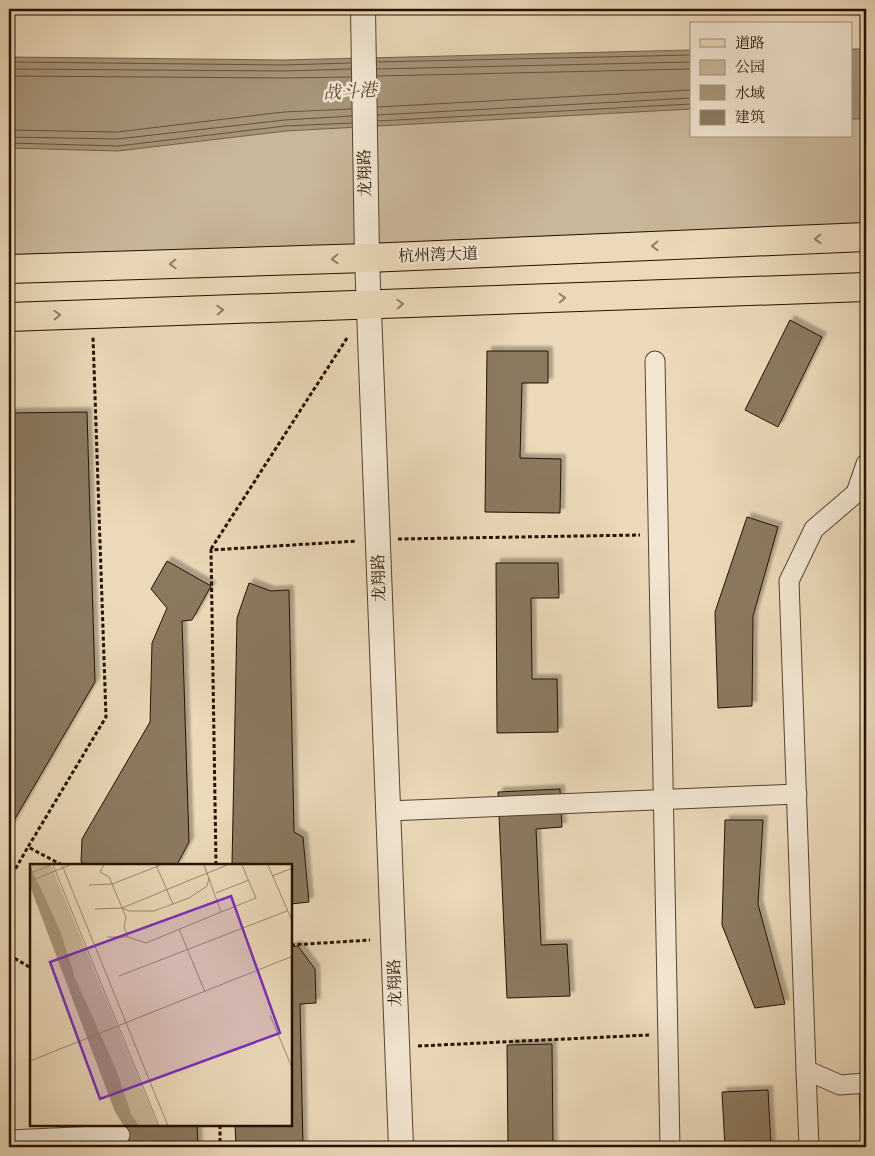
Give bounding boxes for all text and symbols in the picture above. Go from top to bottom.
legend [690,22,852,138]
text: 道路 [735,33,765,53]
text: 公园 [735,57,765,77]
water label: 战斗港 [322,78,380,106]
text: 水域 [735,83,765,103]
text: 建筑 [735,107,765,127]
street label: 龙翔路 [354,149,376,197]
one-way arrow [813,234,821,244]
one-way arrow [651,240,659,251]
street label: 杭州湾大道 [398,243,478,267]
one-way arrow [331,253,339,264]
one-way arrow [169,259,176,269]
one-way arrow [558,293,566,303]
one-way arrow [396,298,404,309]
one-way arrow [216,304,224,315]
one-way arrow [54,310,62,321]
street label: 龙翔路 [367,554,391,602]
inset map [30,864,292,1126]
street label: 龙翔路 [383,959,407,1007]

